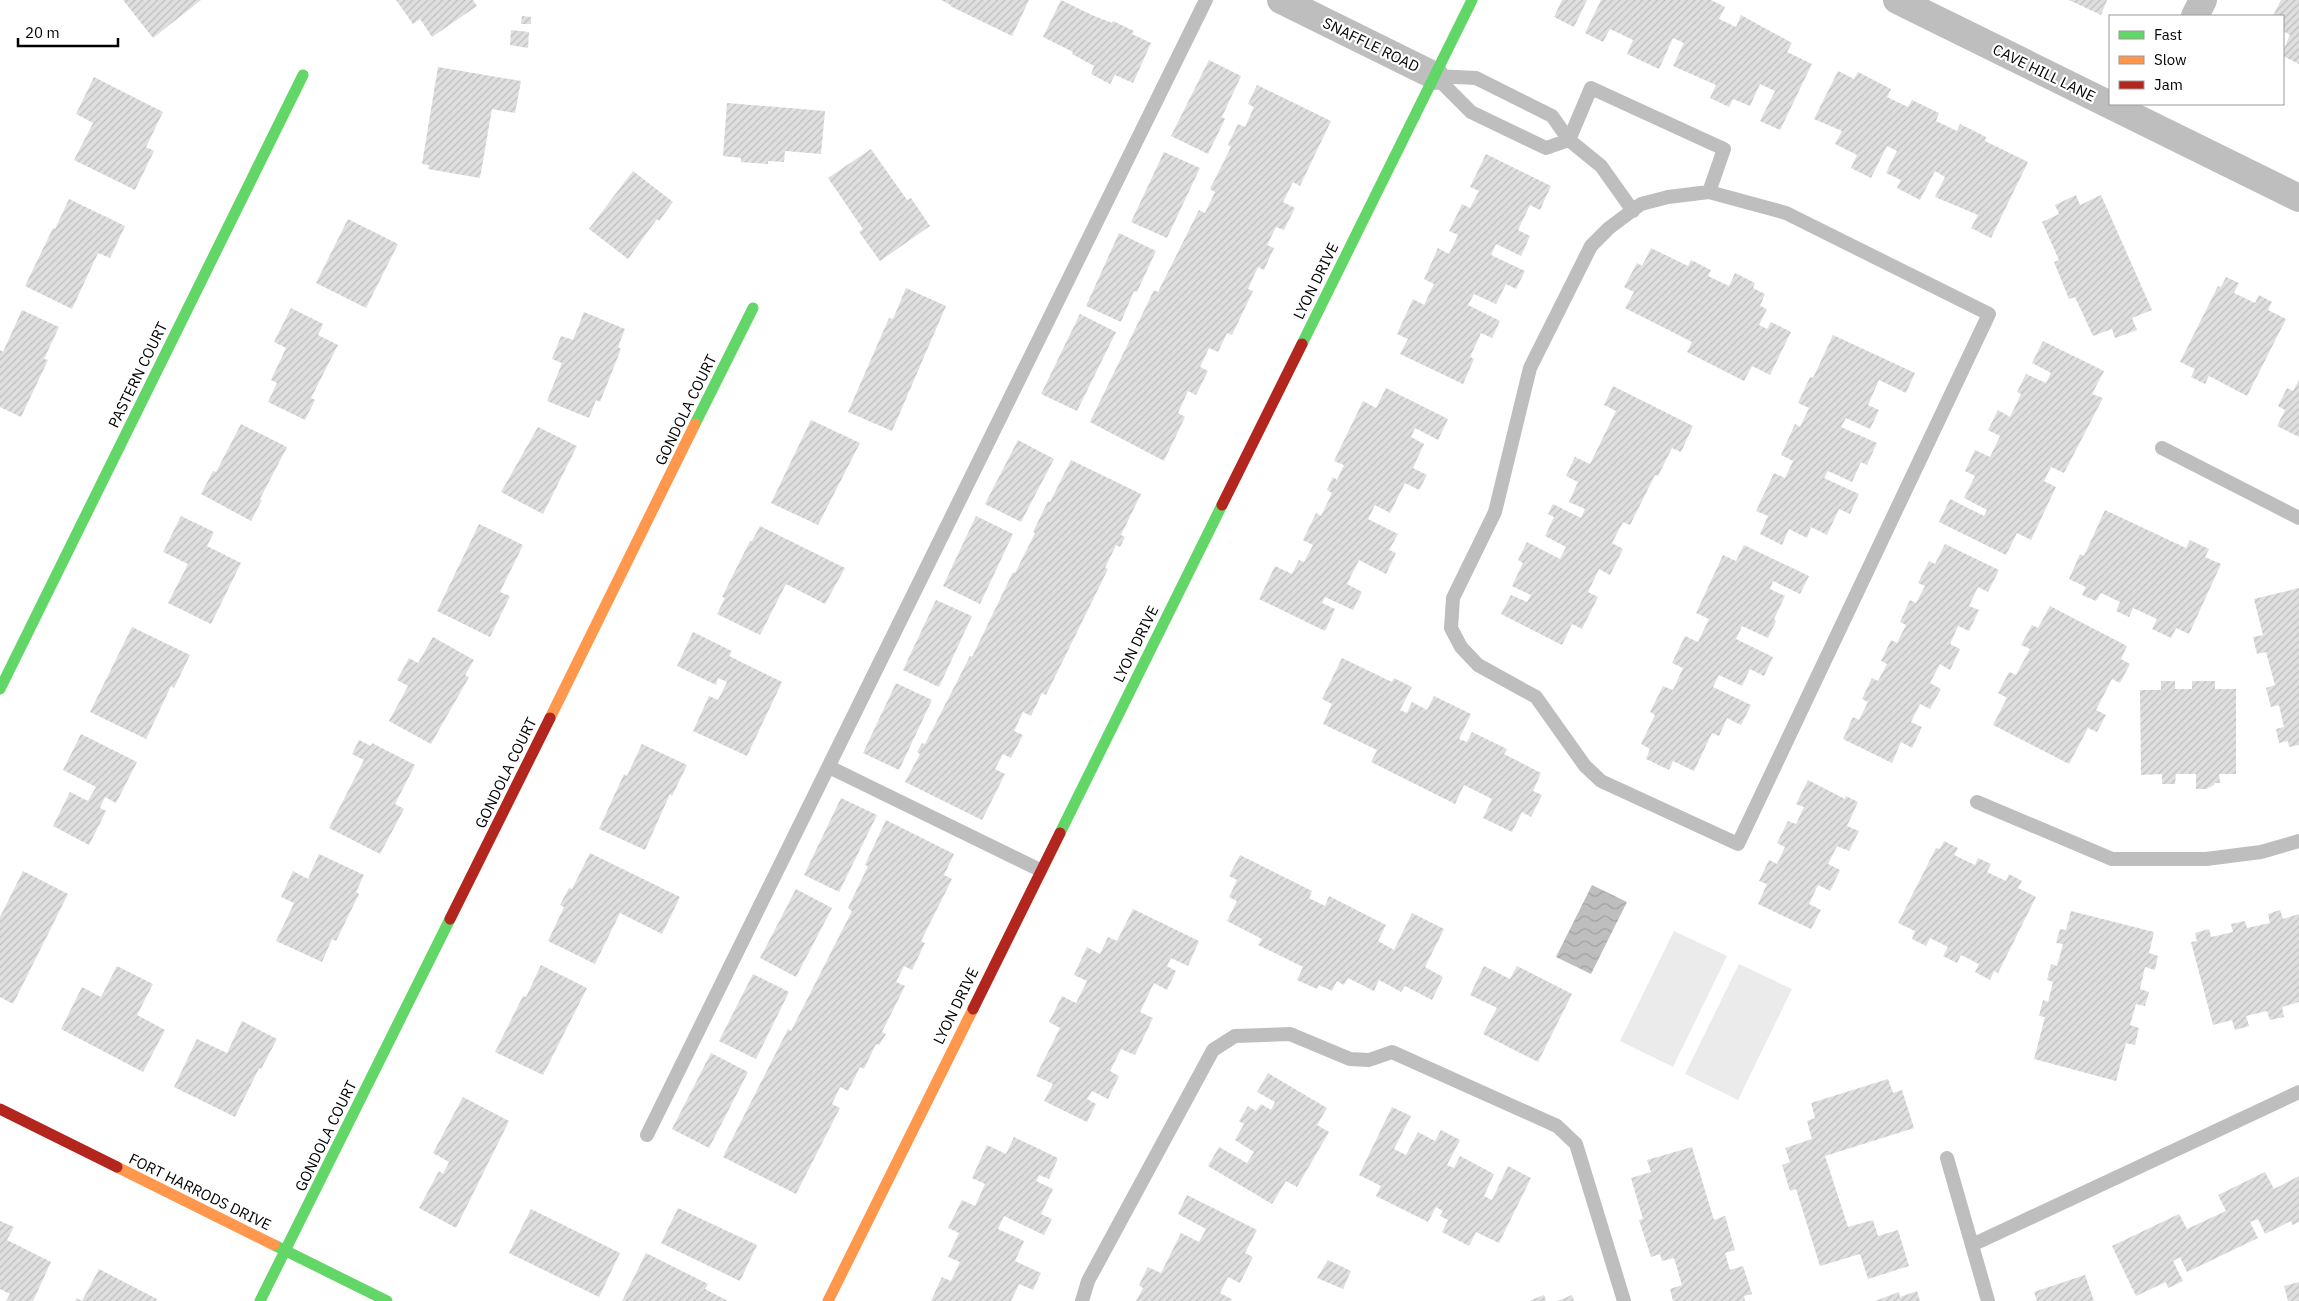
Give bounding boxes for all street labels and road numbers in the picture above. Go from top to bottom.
street label: SNAFFLE ROAD [1320,13,1423,76]
street label: CAVE HILL LANE [1990,40,2099,106]
street label: LYON DRIVE [1289,239,1342,322]
street label: PASTERN COURT [104,318,172,431]
street label: GONDOLA COURT [650,351,721,468]
street label: LYON DRIVE [1109,602,1162,685]
street label: GONDOLA COURT [470,714,541,831]
street label: LYON DRIVE [929,964,982,1047]
street label: GONDOLA COURT [290,1077,361,1194]
street label: FORT HARRODS DRIVE [126,1149,274,1234]

